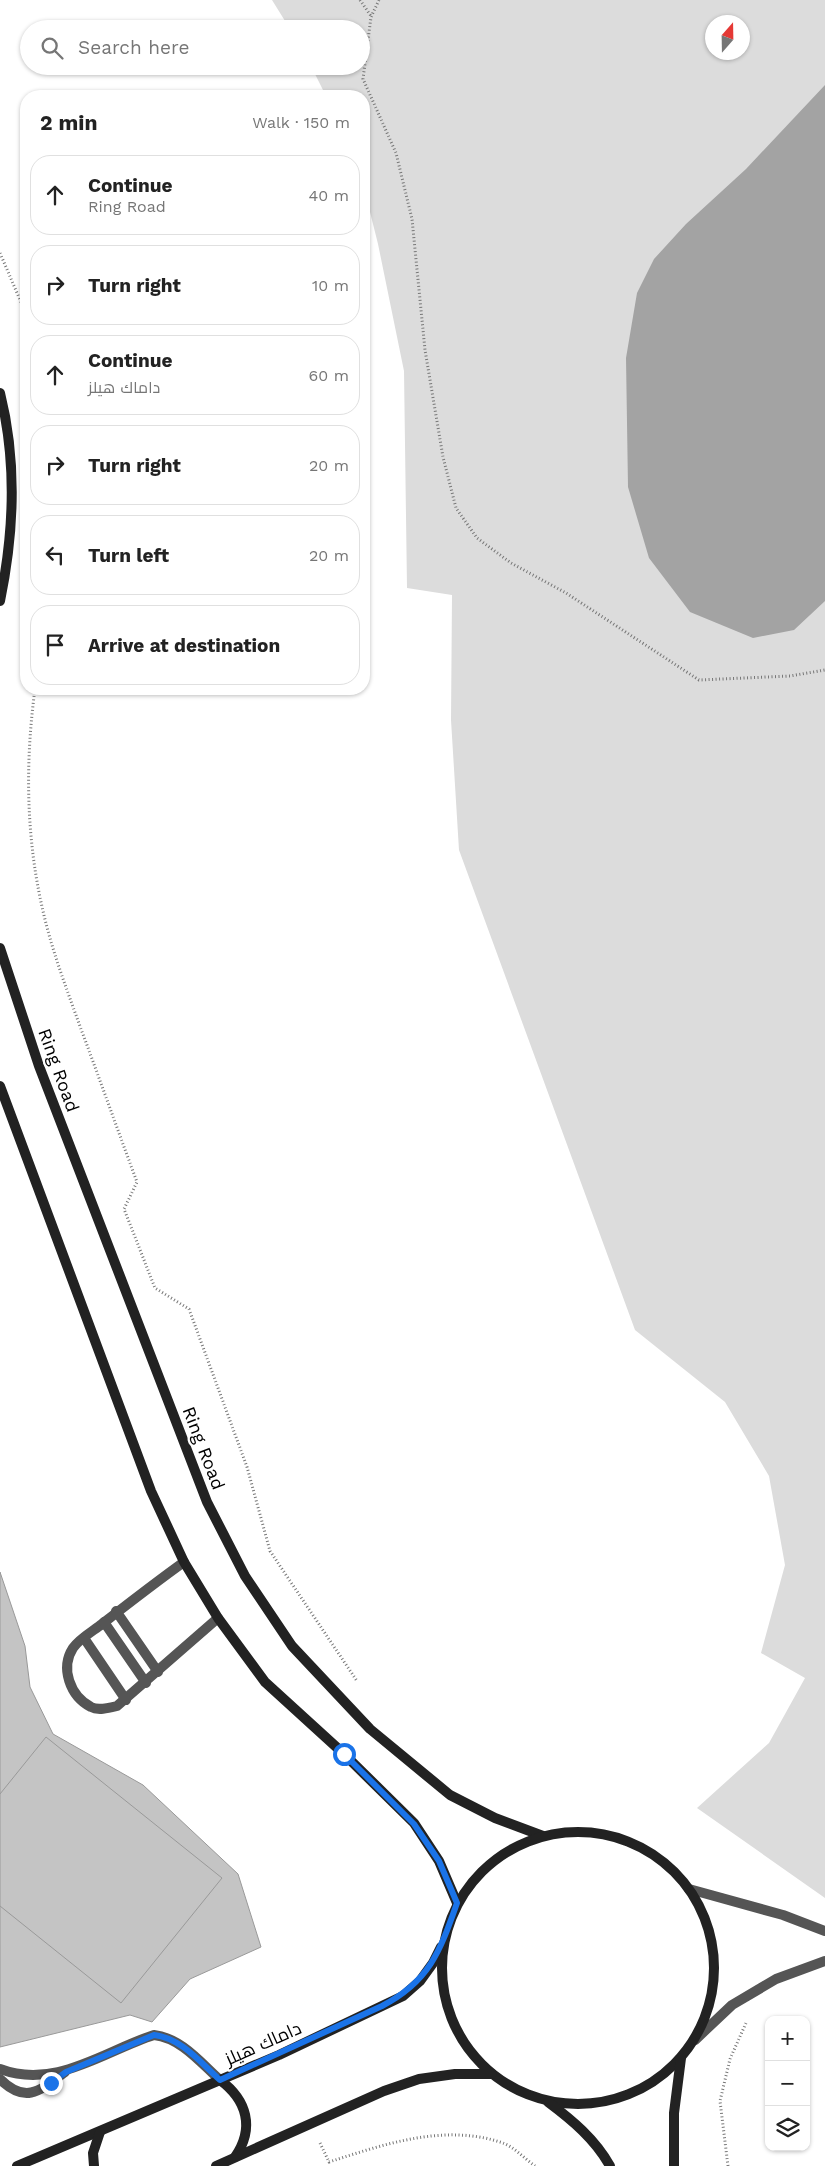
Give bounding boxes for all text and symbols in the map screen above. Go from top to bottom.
north arrow [705,15,750,60]
search box [20,20,370,75]
icon: search [38,34,66,62]
text: Search here [78,36,189,59]
text: 2 min [40,110,97,135]
text: Walk · 150 m [252,113,350,132]
text: Continue [88,174,172,197]
icon: ahead [41,181,69,209]
text: 40 m [309,186,349,205]
text: Ring Road [88,197,166,216]
icon: right [41,271,69,299]
text: Turn right [88,274,181,297]
text: 10 m [312,276,349,295]
text: Continue [88,349,172,372]
icon: ahead [41,361,69,389]
text: 60 m [309,366,349,385]
text: داماك هيلز [88,378,160,397]
icon: right [41,451,69,479]
text: Turn right [88,454,181,477]
text: 20 m [309,456,349,475]
icon: left [41,541,69,569]
text: Turn left [88,544,169,567]
text: 20 m [309,546,349,565]
icon: arrive [41,631,69,659]
text: Arrive at destination [88,634,280,657]
street label: Ring Road [34,1025,84,1115]
street label: Ring Road [179,1403,229,1493]
route start [333,1743,356,1766]
map controls [765,2016,810,2151]
button: + [765,2016,810,2061]
street label: داماك هيلز [221,2017,305,2070]
button: − [765,2061,810,2106]
route end [40,2072,63,2095]
button: layers [765,2106,810,2151]

